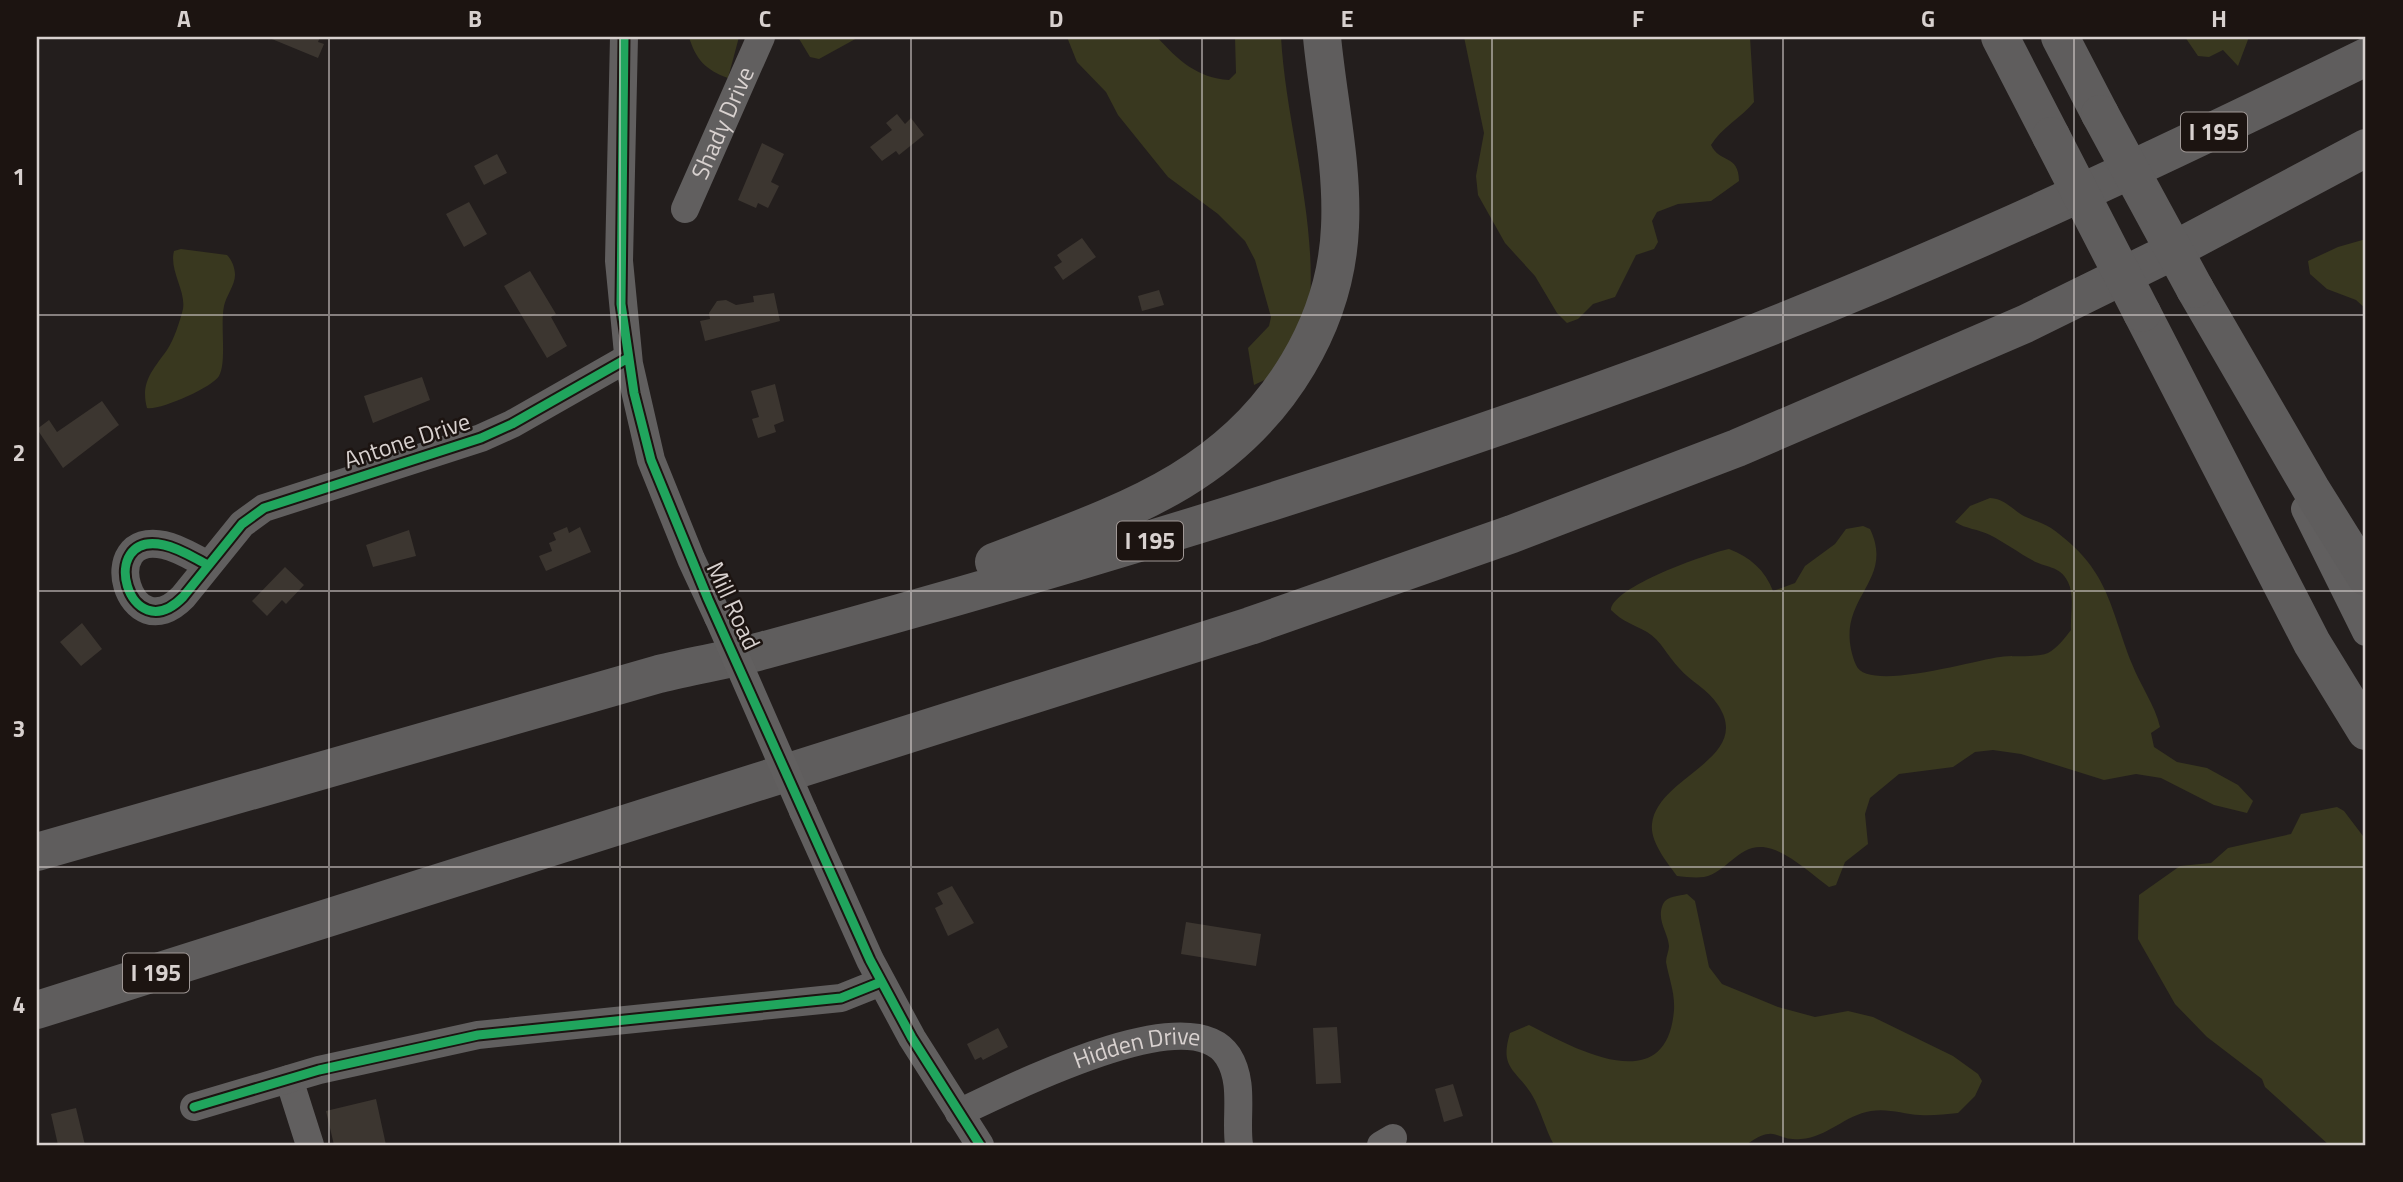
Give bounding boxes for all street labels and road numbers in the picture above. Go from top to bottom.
street label: Shady Drive [681,60,763,185]
road number: I 195 [2181,113,2247,152]
street label: Antone Drive [339,403,475,477]
road number: I 195 [1117,522,1183,561]
street label: Mill Road [698,555,770,656]
road number: I 195 [123,954,189,992]
street label: Hidden Drive [1068,1017,1203,1078]

